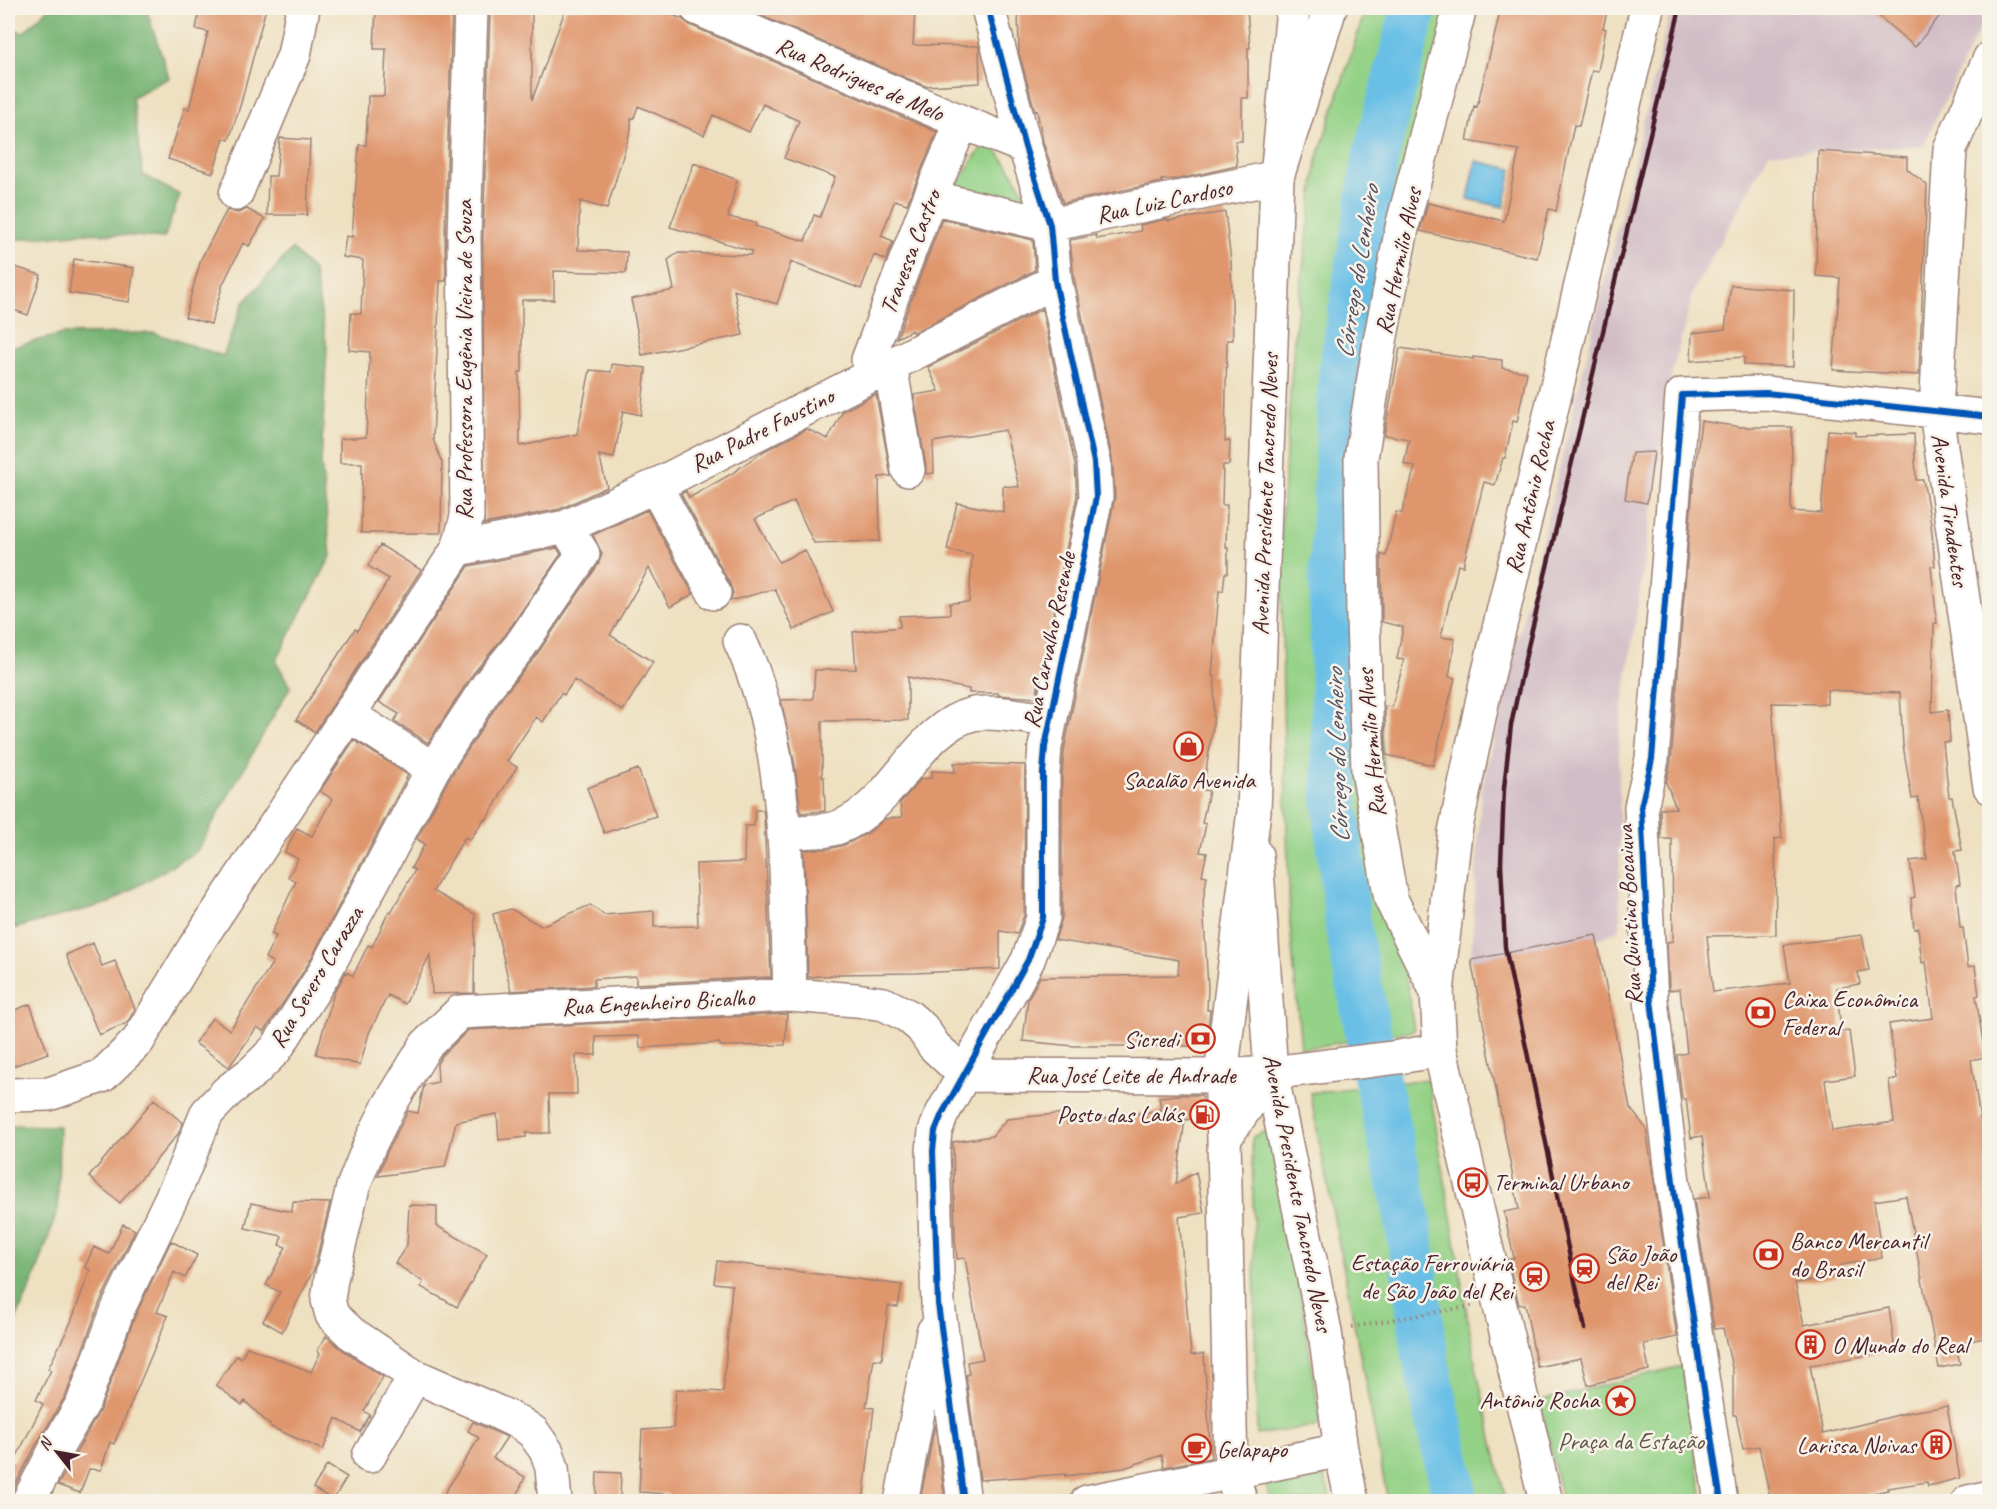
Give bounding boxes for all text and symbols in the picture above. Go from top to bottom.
street label: Rua Rodrigues de Melo [772,30,950,128]
street label: Rua Luiz Cardoso [1093,172,1236,230]
water label: Córrego do Lenheiro [1327,180,1387,360]
street label: Travessa Castro [873,183,948,318]
street label: Rua Hermílio Alves [1368,183,1429,337]
street label: Rua Professora Eugênia Vieira de Souza [449,199,479,520]
street label: Avenida Presidente Tancredo Neves [1245,351,1285,636]
street label: Rua Padre Faustino [685,380,841,479]
street label: Rua Antônio Rocha [1498,416,1563,576]
street label: Avenida Tiradentes [1924,432,1976,590]
street label: Rua Carvalho Resende [1016,547,1083,731]
water label: Córrego do Lenheiro [1317,665,1357,843]
street label: Rua Hermílio Alves [1349,665,1392,818]
shop icon: Sacalão Avenida [1173,731,1205,763]
place label: Sacalão Avenida [1123,765,1256,795]
street label: Rua Quintino Bocaiuva [1609,823,1649,1006]
street label: Rua Severo Carazza [262,900,371,1053]
street label: Rua Engenheiro Bicalho [561,982,756,1022]
place label: Caixa Econômica Federal [1782,984,1918,1042]
bank icon: Caixa Econômica Federal [1745,997,1777,1029]
bank icon: Sicredi [1184,1023,1216,1055]
place label: Sicredi [1123,1024,1183,1054]
street label: Avenida Presidente Tancredo Neves [1256,1052,1340,1336]
street label: Rua José Leite de Andrade [1027,1060,1238,1090]
fuel station icon: Posto das Lalás [1188,1098,1220,1130]
place label: Posto das Lalás [1057,1099,1186,1129]
bus stop icon: Terminal Urbano [1456,1166,1488,1198]
place label: Terminal Urbano [1493,1167,1631,1197]
place label: Banco Mercantil do Brasil [1790,1226,1930,1284]
place label: São João del Rei [1605,1239,1678,1297]
bank icon: Banco Mercantil do Brasil [1753,1239,1785,1271]
place label: Estação Ferroviária de São João del Rei [1351,1248,1516,1306]
station icon: São João del Rei [1568,1252,1600,1284]
station icon: Estação Ferroviária de São João del Rei [1518,1261,1550,1293]
building icon: O Mundo do Real [1795,1329,1827,1361]
place label: O Mundo do Real [1832,1330,1972,1360]
place icon: Antônio Rocha [1604,1384,1636,1416]
place label: Antônio Rocha [1479,1385,1601,1415]
north arrow [27,1422,87,1482]
park label: Praça da Estação [1558,1426,1706,1456]
building icon: Larissa Noivas [1921,1429,1953,1461]
place label: Larissa Noivas [1797,1430,1918,1460]
text: N [34,1433,58,1454]
cafe icon: Gelapapo [1180,1433,1212,1465]
place label: Gelapapo [1217,1434,1288,1464]

